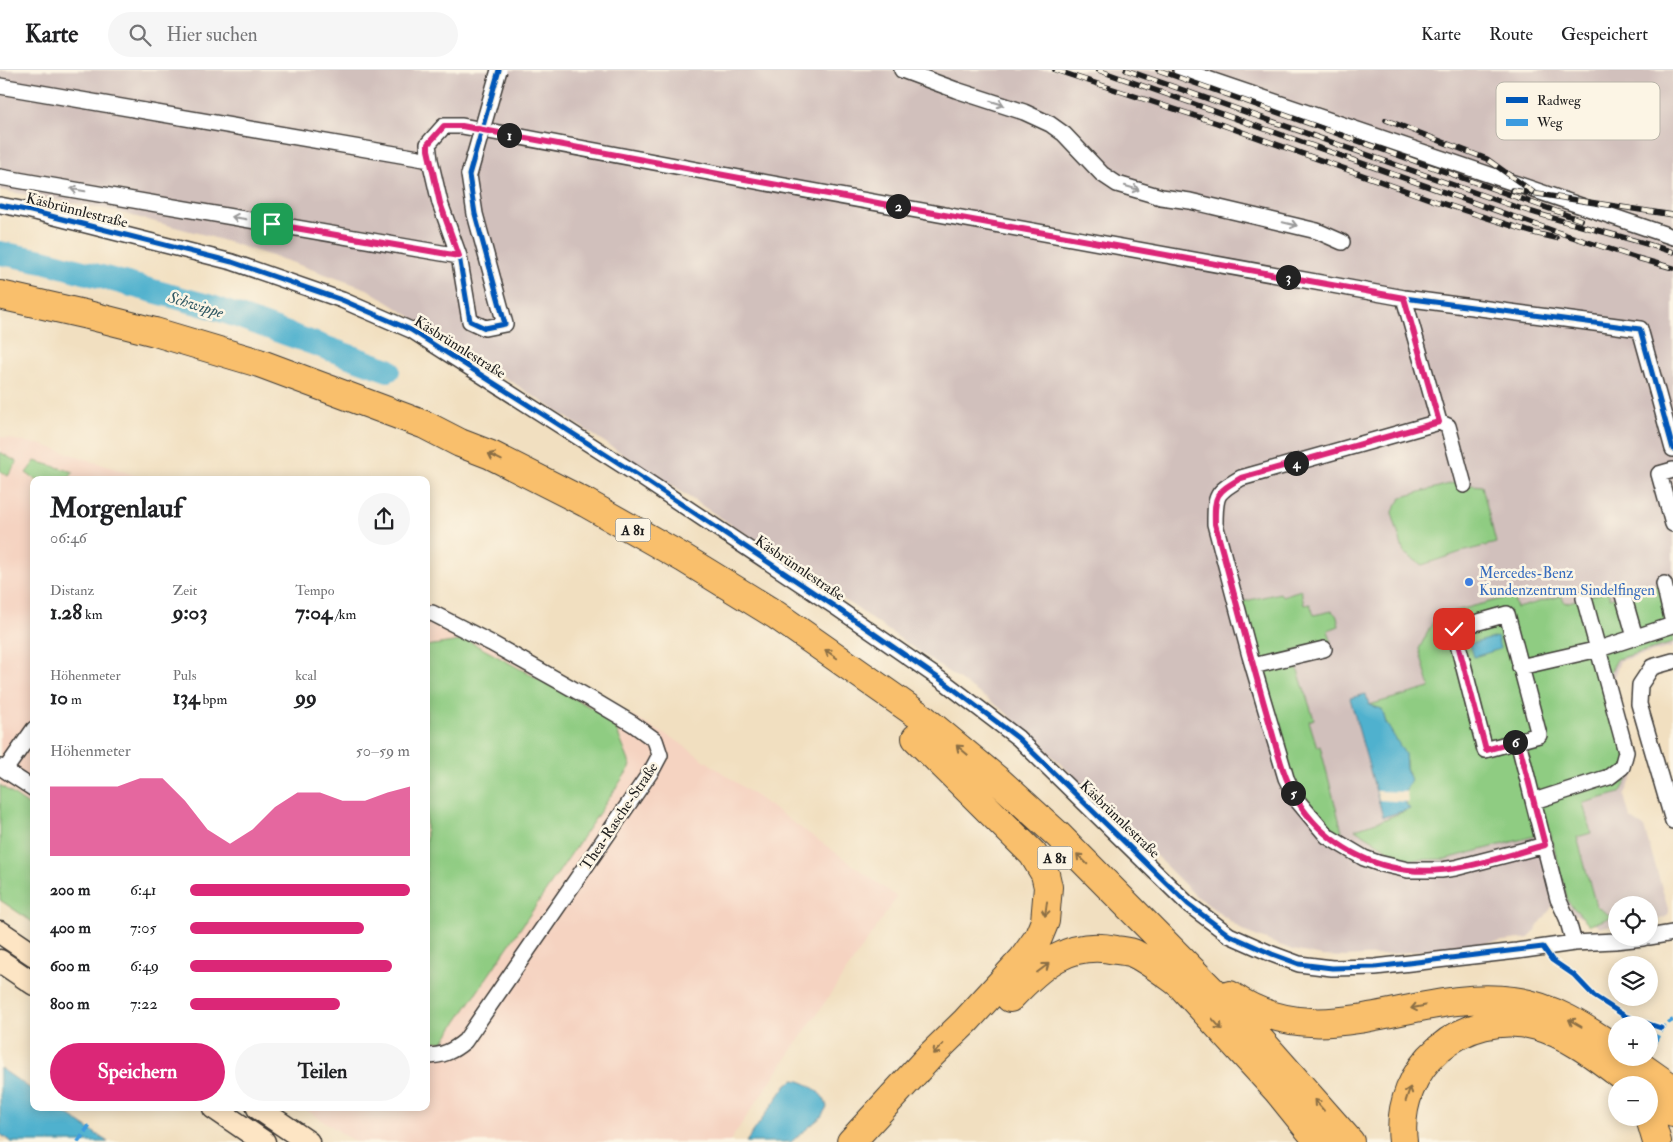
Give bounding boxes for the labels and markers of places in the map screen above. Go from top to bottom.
pin: 1 [496,122,522,148]
pin: 2 [886,194,910,218]
pin [251,203,293,245]
pin: 3 [1276,264,1300,290]
pin: 4 [1284,450,1308,476]
place label: Mercedes-Benz Kundenzentrum Sindelfingen [1479,564,1655,600]
marker: Mercedes-Benz Kundenzentrum Sindelfingen [1463,576,1475,588]
pin [1433,608,1475,650]
pin: 6 [1502,730,1528,754]
pin: 5 [1280,780,1306,806]

